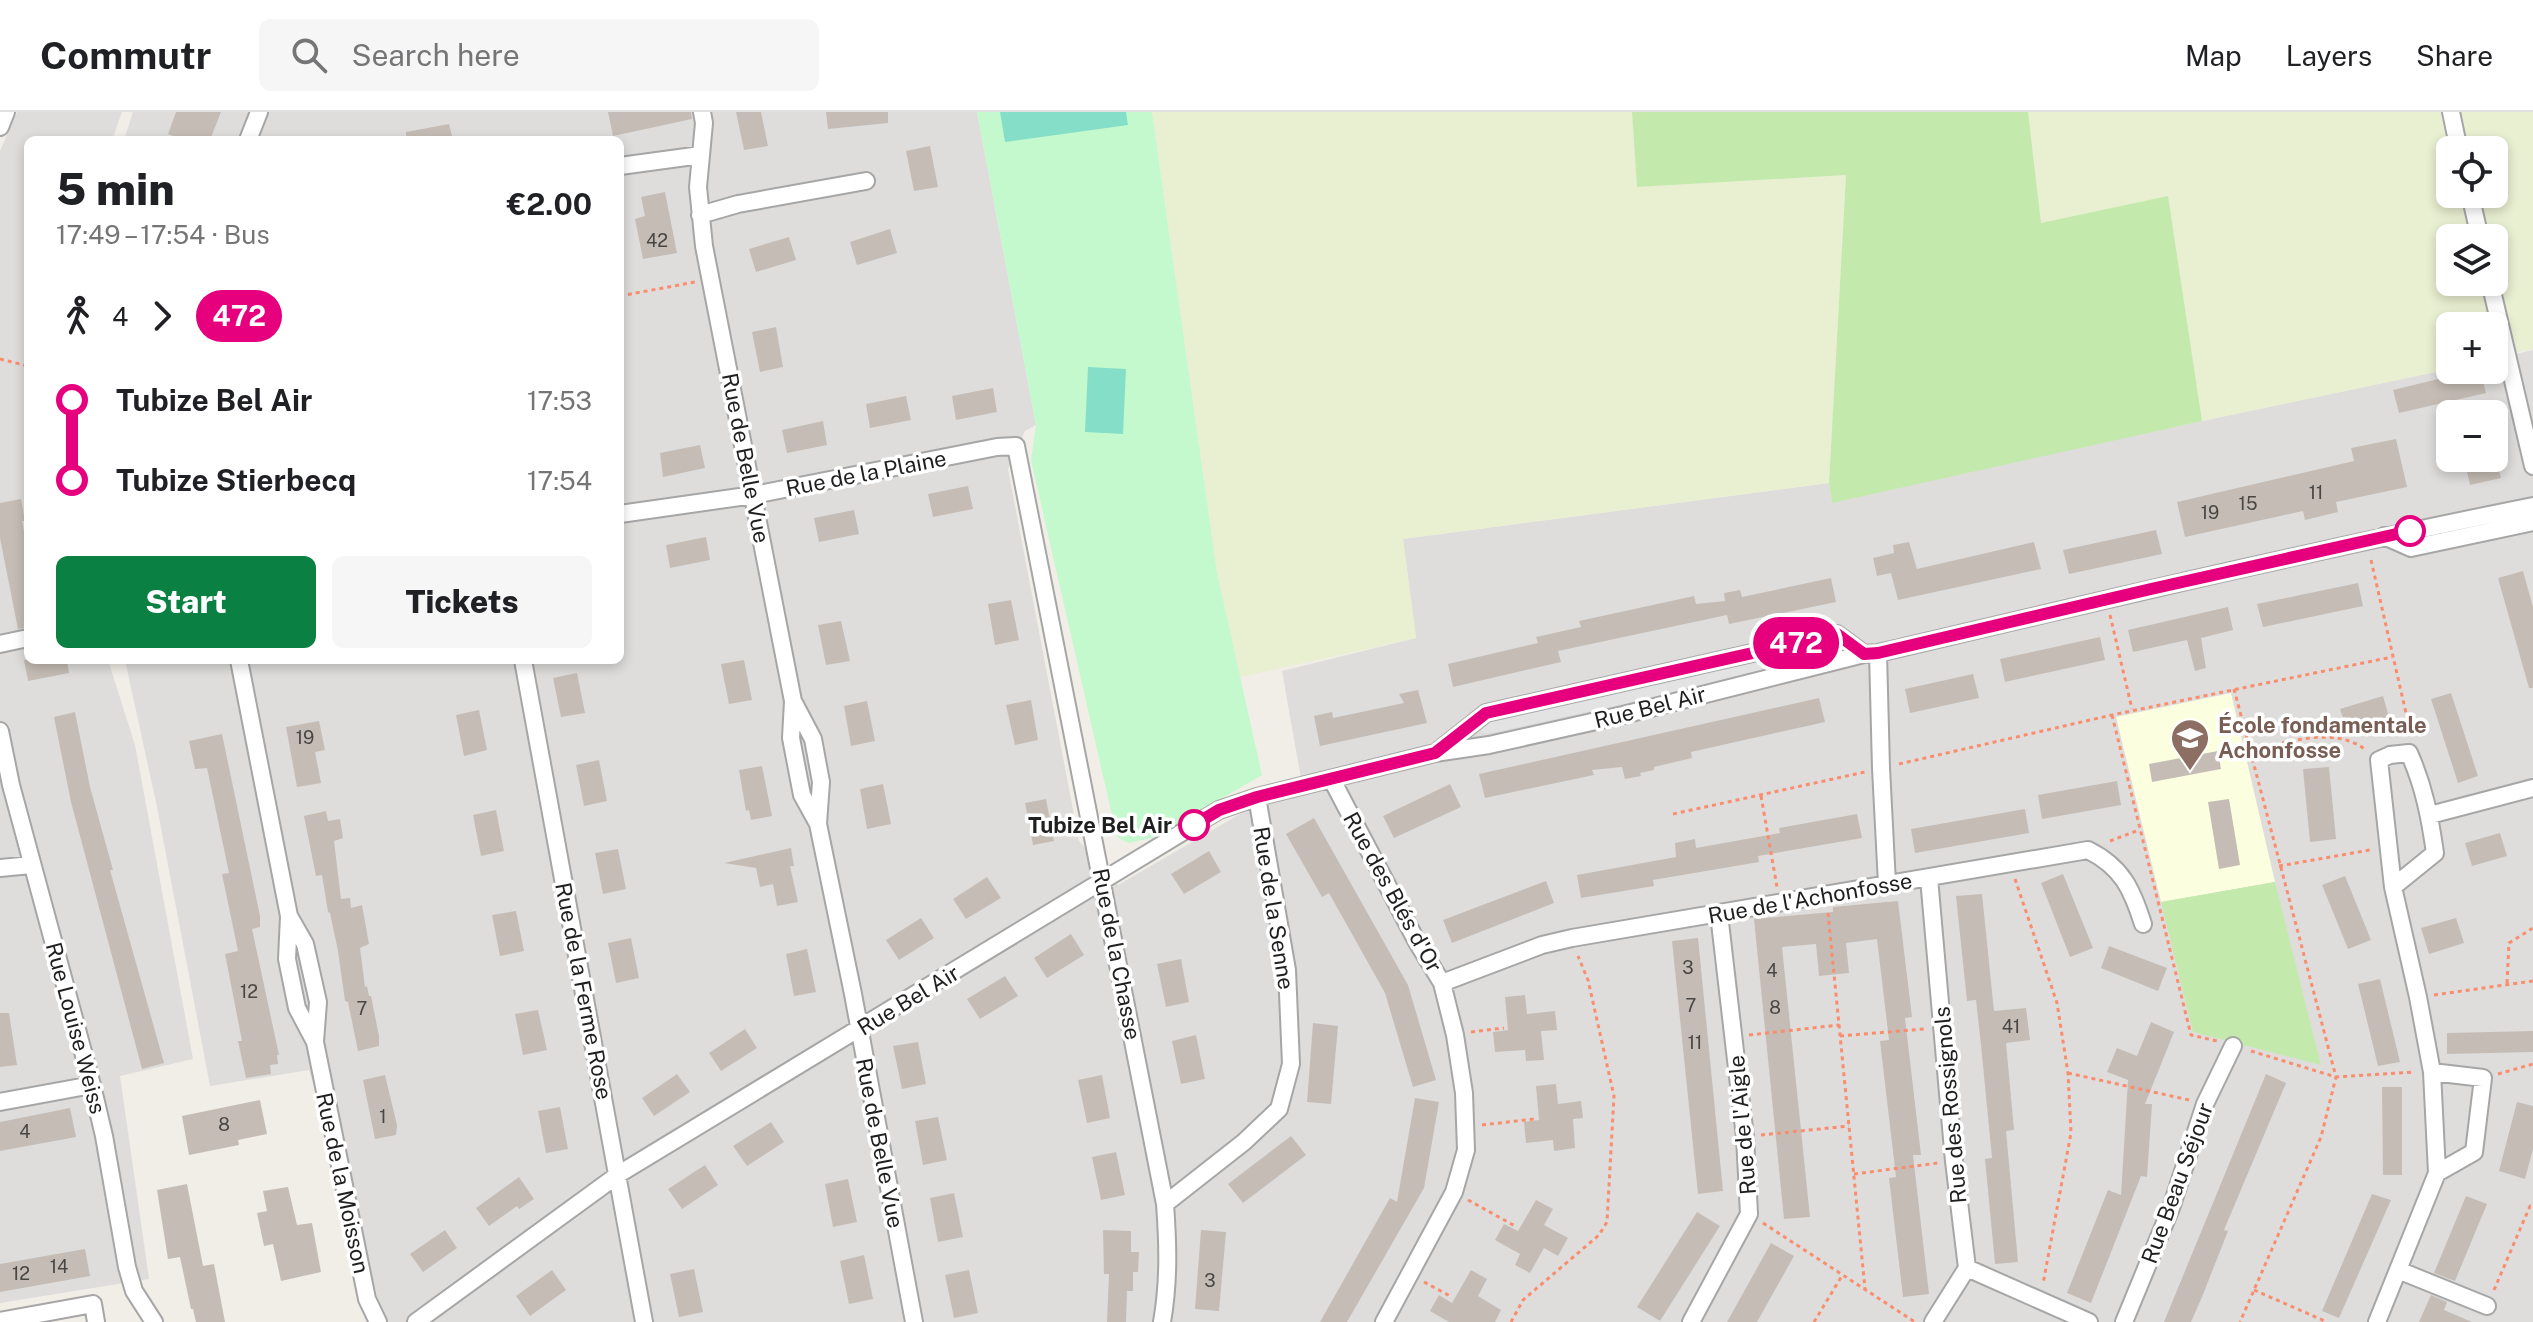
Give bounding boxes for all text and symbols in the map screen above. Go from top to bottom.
search box [259,19,819,91]
text: Commutr [40,33,211,78]
icon: search [287,33,331,77]
text: Search here [351,37,520,73]
text: Map [2185,39,2242,72]
text: Layers [2286,39,2372,72]
text: Share [2416,39,2493,72]
map controls [2436,136,2508,472]
button: locate [2436,136,2508,208]
text: 5 min [56,163,175,215]
text: €2.00 [507,186,592,222]
text: 17:49 – 17:54 · Bus [56,219,270,250]
button: layers [2436,224,2508,296]
house number: 42 [646,230,668,251]
icon: walk [56,294,100,338]
icon: forward [140,294,184,338]
text: 472 [212,299,266,332]
text: 4 [112,301,128,332]
button: + [2436,312,2508,384]
street label: Rue de Belle Vue [717,371,775,545]
text: Tubize Bel Air [116,382,312,418]
text: 17:53 [527,385,592,416]
button: − [2436,400,2508,472]
street label: Rue de la Plaine [783,445,949,501]
text: Tubize Stierbecq [116,462,356,498]
text: 17:54 [527,465,592,496]
house number: 11 [2309,482,2323,503]
house number: 15 [2239,493,2257,514]
house number: 19 [2201,502,2219,523]
unlabelled marker [2395,516,2425,546]
button: Start [56,556,316,648]
button: Tickets [332,556,592,648]
line badge: 472 [1750,617,1842,669]
text: 472 [1769,626,1823,659]
street label: Rue Bel Air [1591,681,1709,733]
place label: École fondamentale Achonfosse [2218,712,2427,763]
school or university icon: École fondamentale Achonfosse [2169,717,2211,772]
house number: 19 [296,727,314,748]
street label: Rue des Blés d'Or [1338,807,1448,977]
marker: Tubize Bel Air [1179,810,1209,840]
place label: Tubize Bel Air [1028,812,1172,838]
street label: Rue de la Senne [1248,825,1300,991]
street label: Rue de la Chasse [1088,866,1146,1042]
street label: Rue de l'Achonfosse [1706,867,1914,929]
street label: Rue de la Ferme Rose [550,880,618,1102]
street label: Rue Louise Weiss [41,939,111,1117]
house number: 3 [1682,957,1694,978]
street label: Rue Bel Air [852,959,964,1041]
house number: 4 [1766,960,1778,981]
house number: 12 [240,981,258,1002]
house number: 7 [1686,995,1696,1016]
house number: 8 [1769,997,1781,1018]
house number: 7 [357,998,367,1019]
street label: Rue des Rossignols [1928,1005,1972,1205]
house number: 41 [2002,1016,2020,1037]
house number: 11 [1688,1032,1702,1053]
street label: Rue de l'Aigle [1723,1054,1761,1196]
street label: Rue de Belle Vue [851,1056,909,1230]
street label: Rue de la Moisson [311,1090,375,1276]
street label: Rue Beau Séjour [2136,1099,2218,1267]
house number: 1 [379,1106,387,1127]
house number: 8 [218,1114,230,1135]
house number: 4 [19,1121,31,1142]
house number: 14 [50,1256,68,1277]
house number: 12 [12,1263,30,1284]
house number: 3 [1204,1270,1216,1291]

